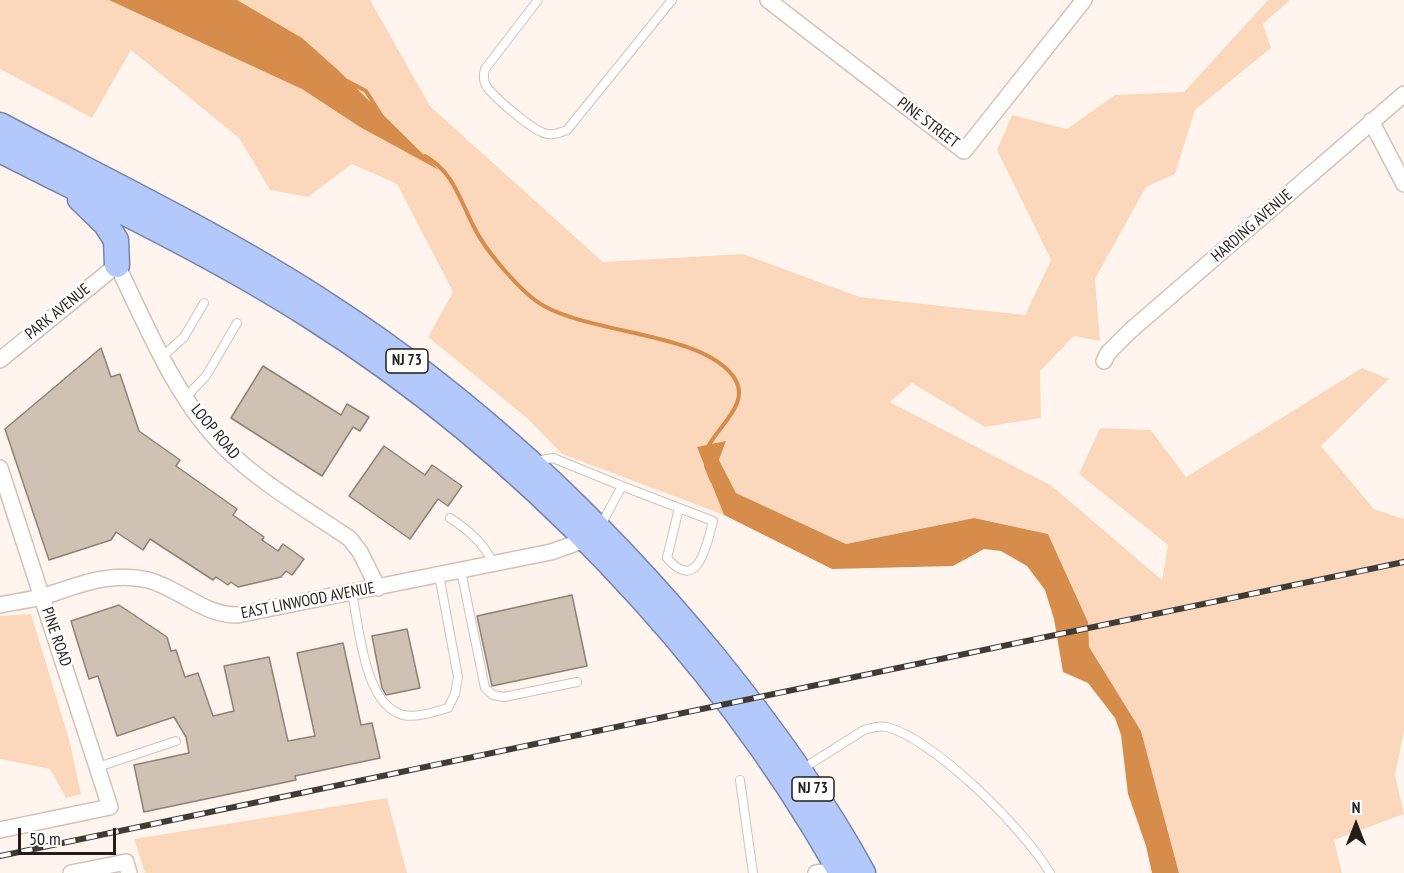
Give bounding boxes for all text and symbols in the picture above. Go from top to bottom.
street label: PINE STREET [893,94,963,152]
street label: HARDING AVENUE [1208,186,1296,266]
street label: PARK AVENUE [22,280,94,344]
road number: NJ 73 [386,349,428,373]
street label: LOOP ROAD [187,401,243,463]
street label: EAST LINWOOD AVENUE [240,579,376,623]
street label: PINE ROAD [37,605,75,669]
road number: NJ 73 [792,777,834,801]
north arrow [1326,795,1386,855]
text: N [1352,797,1360,817]
scale bar [21,816,118,854]
text: 50 m [29,827,61,850]

